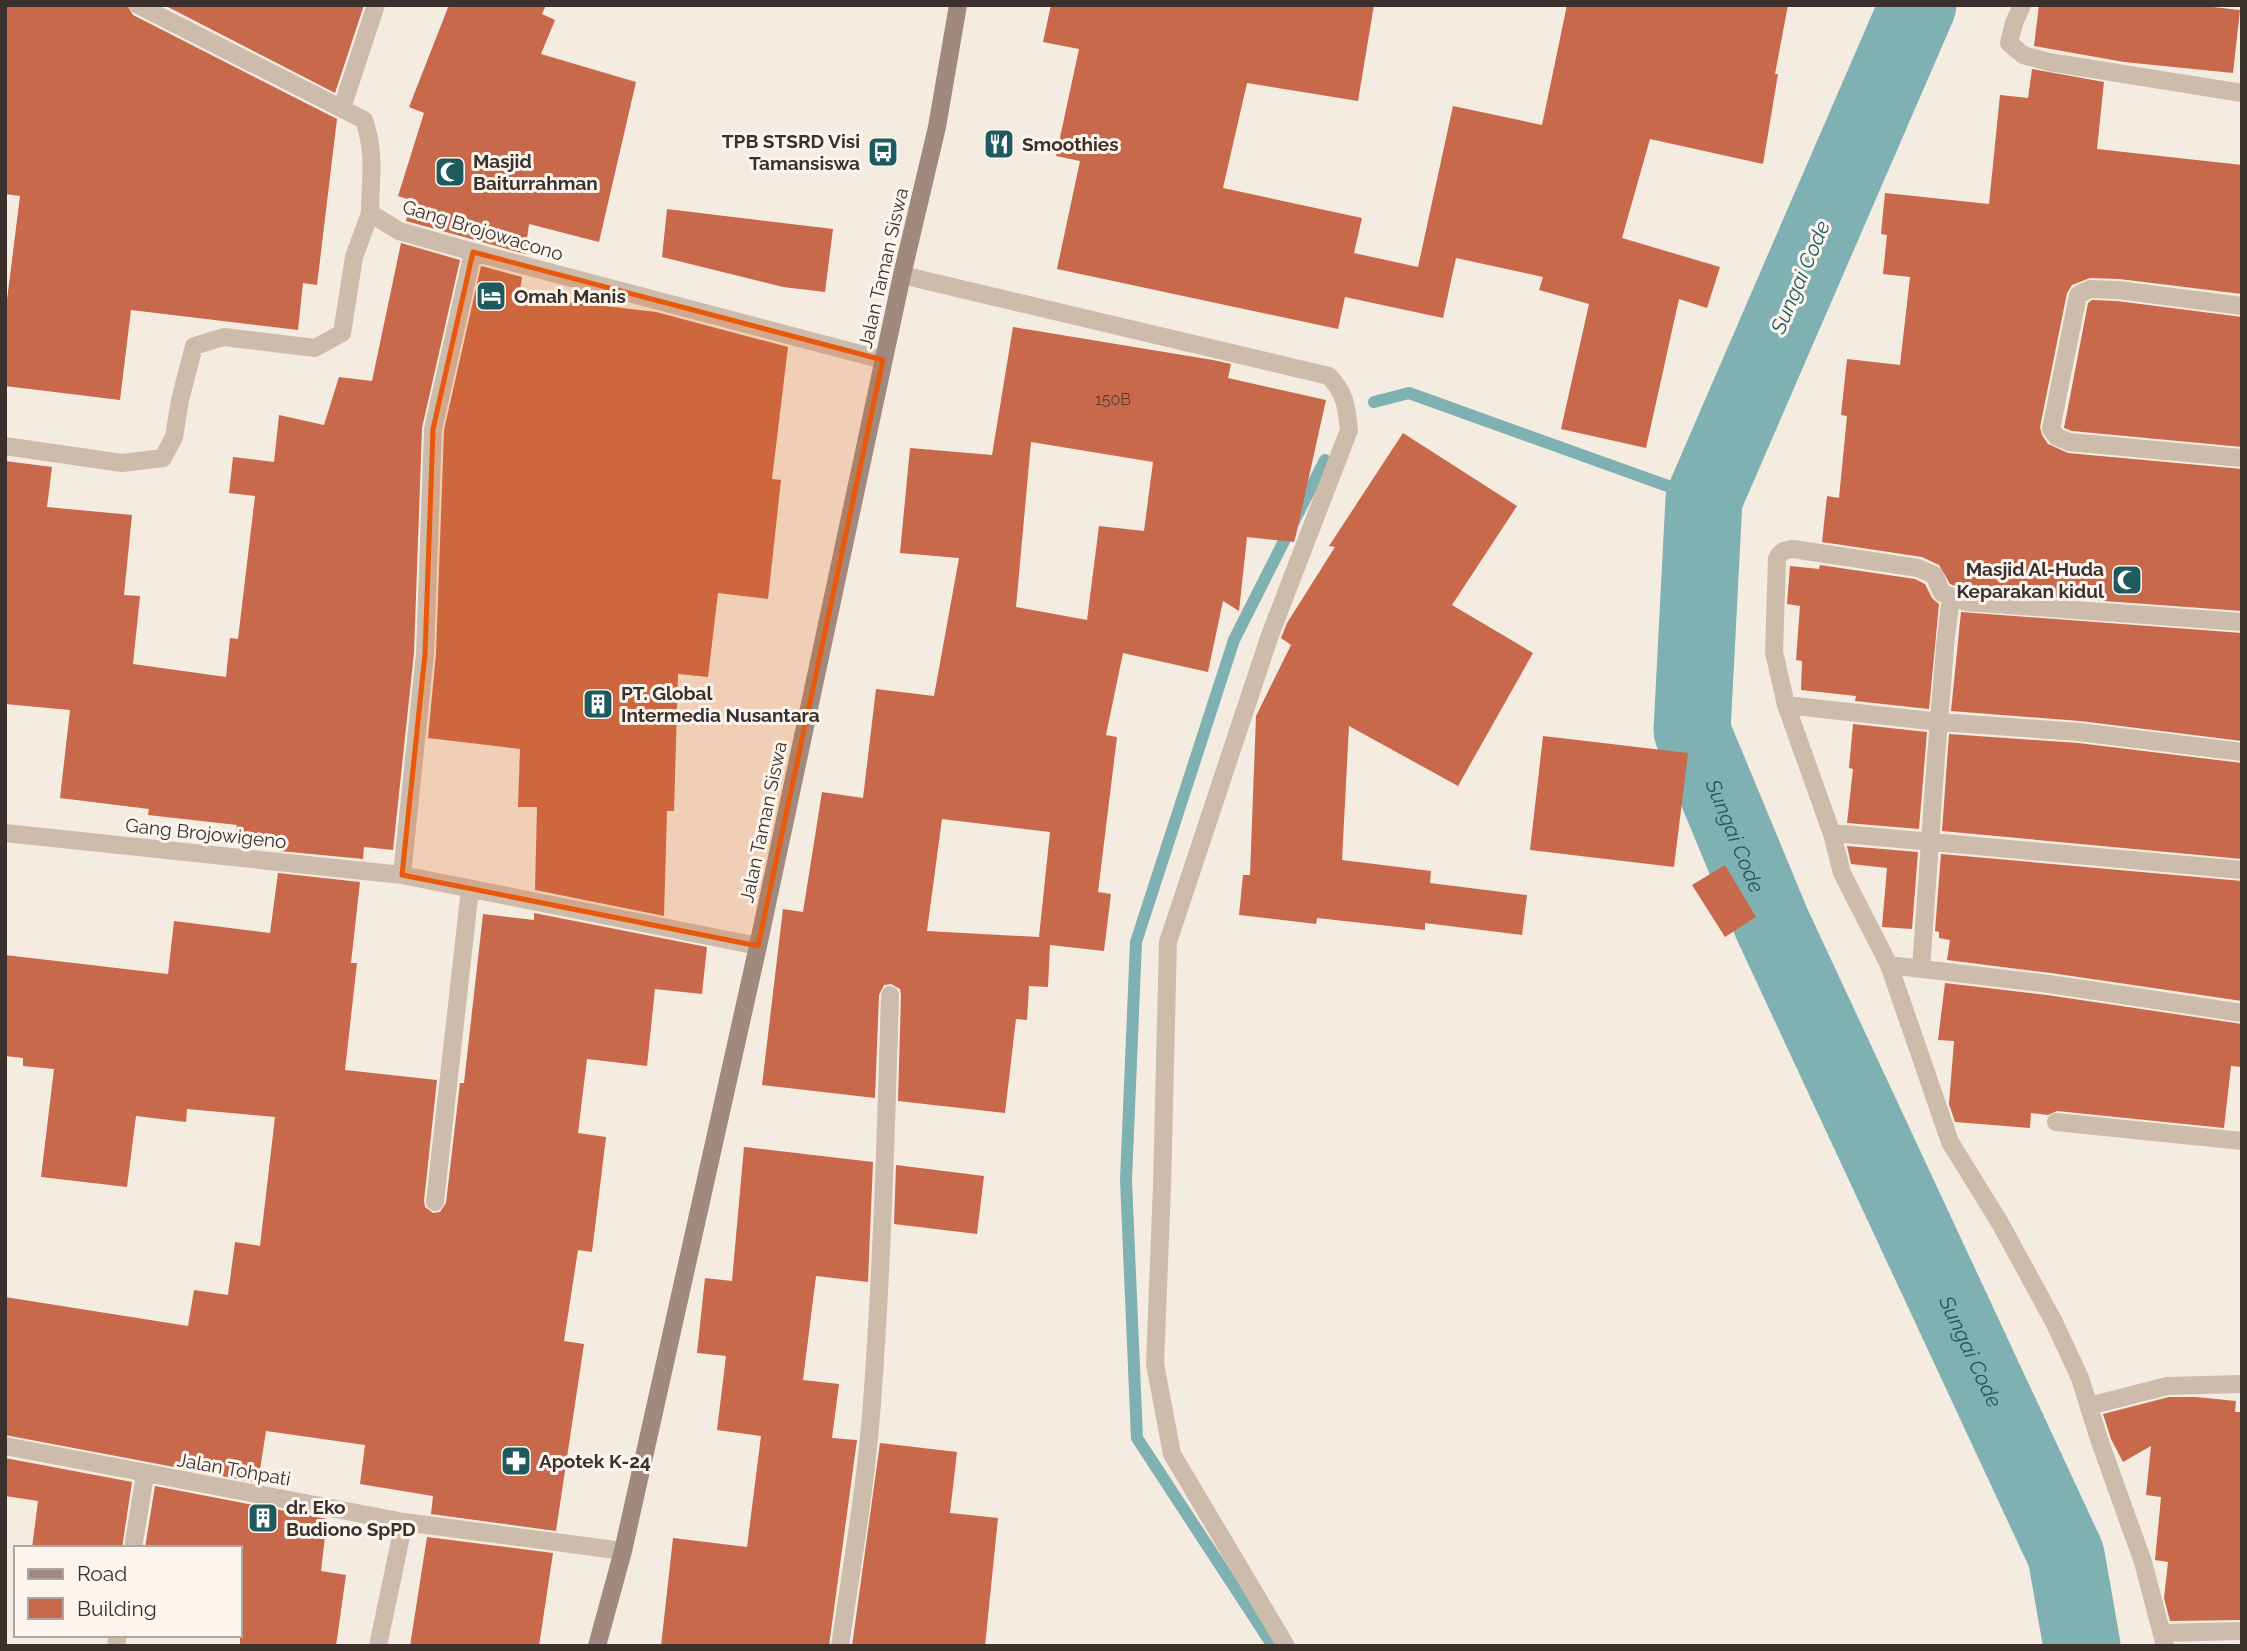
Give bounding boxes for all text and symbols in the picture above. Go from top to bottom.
restaurant icon: Smoothies [982,127,1016,161]
place label: TPB STSRD Visi Tamansiswa [722,130,860,174]
place label: Smoothies [1022,133,1119,155]
bus stop icon: TPB STSRD Visi Tamansiswa [866,135,900,169]
place label: Masjid Baiturrahman [473,150,598,194]
mosque icon: Masjid Baiturrahman [433,155,467,189]
street label: Jalan Taman Siswa [854,186,912,350]
street label: Gang Brojowacono [400,195,566,265]
water label: Sungai Code [1765,217,1835,338]
hotel icon: Omah Manis [474,279,508,313]
place label: Omah Manis [514,285,626,307]
house number: 150B [1095,390,1131,409]
place label: Masjid Al-Huda Keparakan kidul [1956,558,2105,602]
mosque icon: Masjid Al-Huda Keparakan kidul [2110,563,2144,597]
place label: PT. Global Intermedia Nusantara [621,682,820,726]
building icon: PT. Global Intermedia Nusantara [581,687,615,721]
street label: Jalan Taman Siswa [735,739,791,905]
water label: Sungai Code [1700,774,1770,896]
street label: Gang Brojowigeno [124,814,288,852]
water label: Sungai Code [1934,1291,2008,1411]
pharmacy icon: Apotek K-24 [499,1444,533,1478]
street label: Jalan Tohpati [176,1448,292,1490]
place label: Apotek K-24 [539,1450,651,1472]
place label: dr. Eko Budiono SpPD [286,1496,416,1540]
building icon: dr. Eko Budiono SpPD [246,1501,280,1535]
legend [14,1546,242,1637]
text: Road [77,1561,127,1586]
text: Building [77,1596,157,1621]

